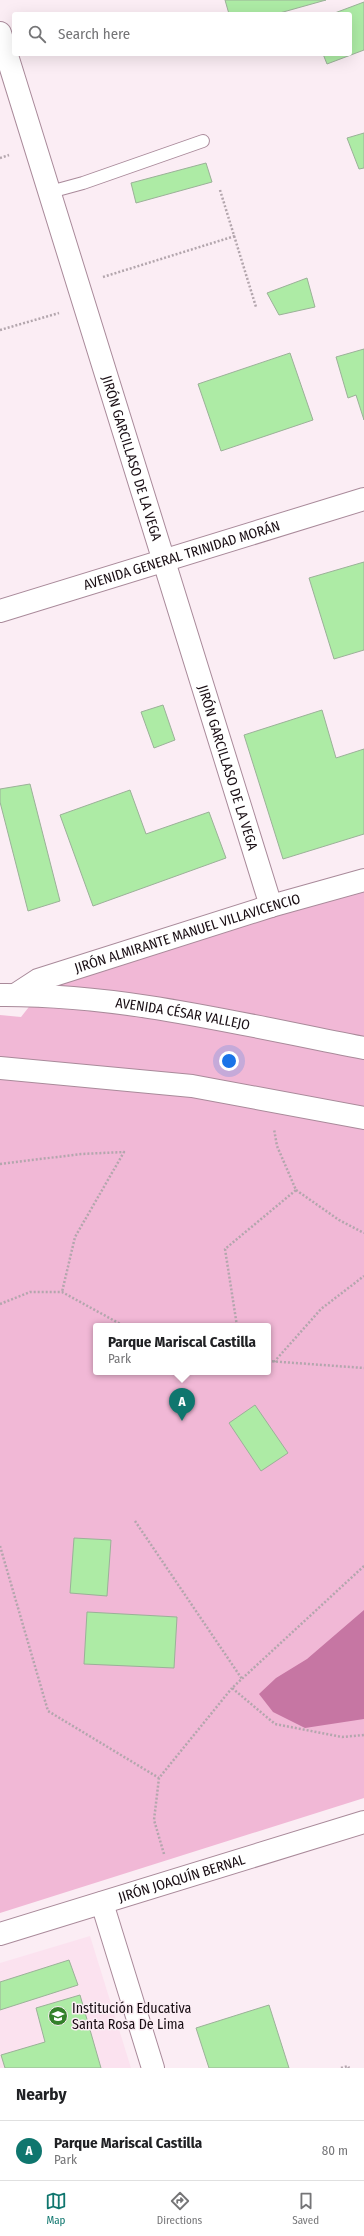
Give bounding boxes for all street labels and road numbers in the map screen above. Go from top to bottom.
street label: JIRÓN GARCILLASO DE LA VEGA [98,373,165,543]
street label: AVENIDA GENERAL TRINIDAD MORÁN [81,517,282,594]
street label: JIRÓN GARCILLASO DE LA VEGA [194,683,261,853]
street label: JIRÓN ALMIRANTE MANUEL VILLAVICENCIO [72,890,302,977]
street label: AVENIDA CÉSAR VALLEJO [114,994,252,1034]
street label: JIRÓN JOAQUÍN BERNAL [116,1851,247,1906]

